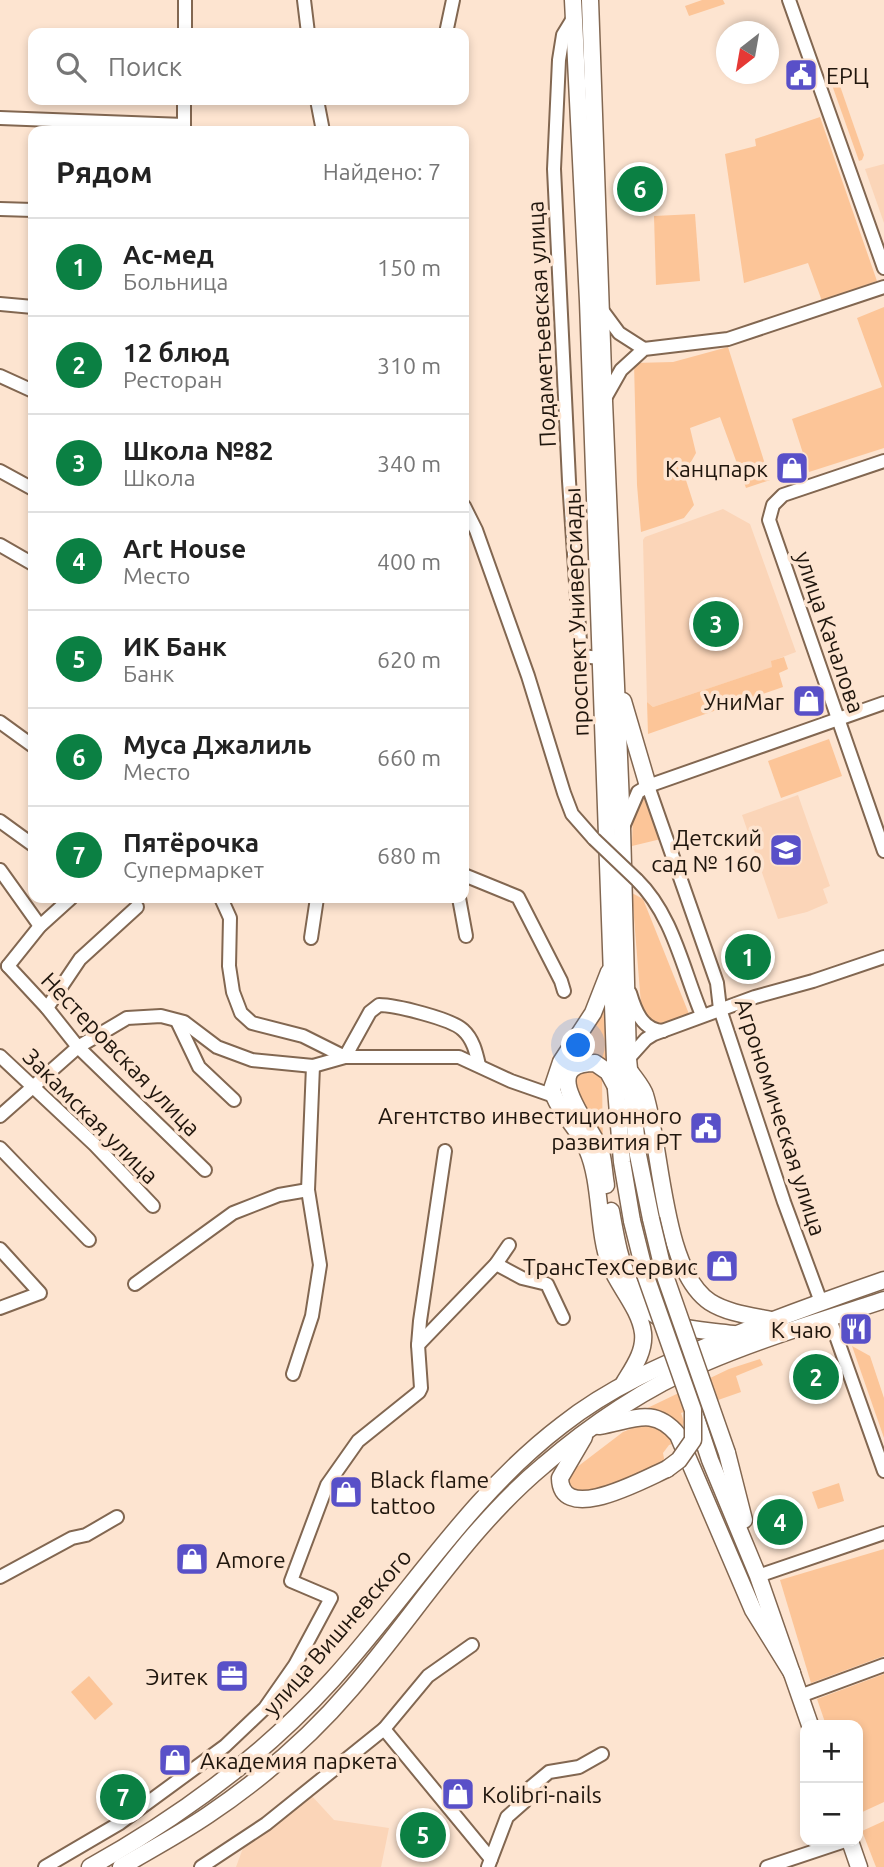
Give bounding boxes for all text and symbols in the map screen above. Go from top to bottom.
north arrow [716,21,779,84]
search box [28,28,469,105]
icon: search [52,48,90,86]
text: Поиск [108,52,182,81]
public building icon: ЕРЦ [782,56,820,94]
place label: ЕРЦ [826,63,869,88]
text: Рядом [56,155,152,189]
text: Найдено: 7 [323,159,441,184]
pin: 6 [617,163,663,215]
street label: Подаметьевская улица [522,200,560,448]
text: Ас-мед [123,240,214,269]
text: 1 [73,255,85,280]
text: 150 m [377,255,441,280]
text: Больница [123,269,228,294]
text: 12 блюд [123,338,229,367]
text: 2 [73,353,85,378]
text: 310 m [377,353,441,378]
text: Ресторан [123,367,222,392]
text: Школа №82 [123,436,273,465]
shop icon: Канцпарк [773,449,811,487]
text: 3 [73,451,85,476]
text: 340 m [377,451,441,476]
place label: Канцпарк [665,456,768,481]
text: Школа [123,465,195,490]
street label: проспект Универсиады [559,487,593,737]
text: Art House [123,534,246,563]
street label: улица Качалова [791,548,869,716]
text: 4 [73,549,85,574]
text: 400 m [377,549,441,574]
text: Место [123,563,190,588]
pin: 3 [693,598,739,650]
text: ИК Банк [123,632,227,661]
text: 5 [73,647,85,672]
text: 620 m [377,647,441,672]
text: Банк [123,661,174,686]
shop icon: УниМаг [790,682,828,720]
place label: УниМаг [703,689,784,714]
text: Муса Джалиль [123,730,312,759]
text: 6 [73,745,85,770]
text: 660 m [377,745,441,770]
text: Место [123,759,190,784]
place label: Детский сад № 160 [651,825,762,876]
text: Пятёрочка [123,828,259,857]
school or university icon: Детский сад № 160 [767,831,805,869]
text: 7 [73,843,85,868]
text: 680 m [377,843,441,868]
text: Супермаркет [123,857,264,882]
pin: 1 [725,931,771,983]
street label: Нестеровская улица [37,967,205,1141]
street label: Агрономическая улица [731,995,831,1239]
your location [561,1028,595,1062]
street label: Закамская улица [19,1044,163,1188]
place label: Агентство инвестиционного развития РТ [378,1103,682,1154]
public building icon: Агентство инвестиционного развития РТ [687,1109,725,1147]
shop icon: ТрансТехСервис [703,1247,741,1285]
place label: ТрансТехСервис [523,1254,698,1279]
restaurant icon: К чаю [837,1310,875,1348]
place label: К чаю [771,1317,832,1342]
pin: 2 [793,1351,839,1403]
place label: Black flame tattoo [370,1467,489,1518]
shop icon: Black flame tattoo [327,1473,365,1511]
pin: 4 [757,1496,803,1548]
shop icon: Amore [173,1540,211,1578]
street label: улица Вишневского [258,1544,416,1720]
place label: Amore [216,1547,286,1572]
office icon: Эитек [213,1657,251,1695]
place label: Эитек [146,1664,208,1689]
map controls [800,1720,863,1846]
button: + [800,1720,863,1783]
shop icon: Академия паркета [156,1741,194,1779]
place label: Академия паркета [200,1748,397,1773]
pin: 7 [100,1771,146,1823]
shop icon: Kolibri-nails [439,1775,477,1813]
place label: Kolibri-nails [482,1782,602,1807]
button: − [800,1783,863,1846]
pin: 5 [400,1809,446,1861]

